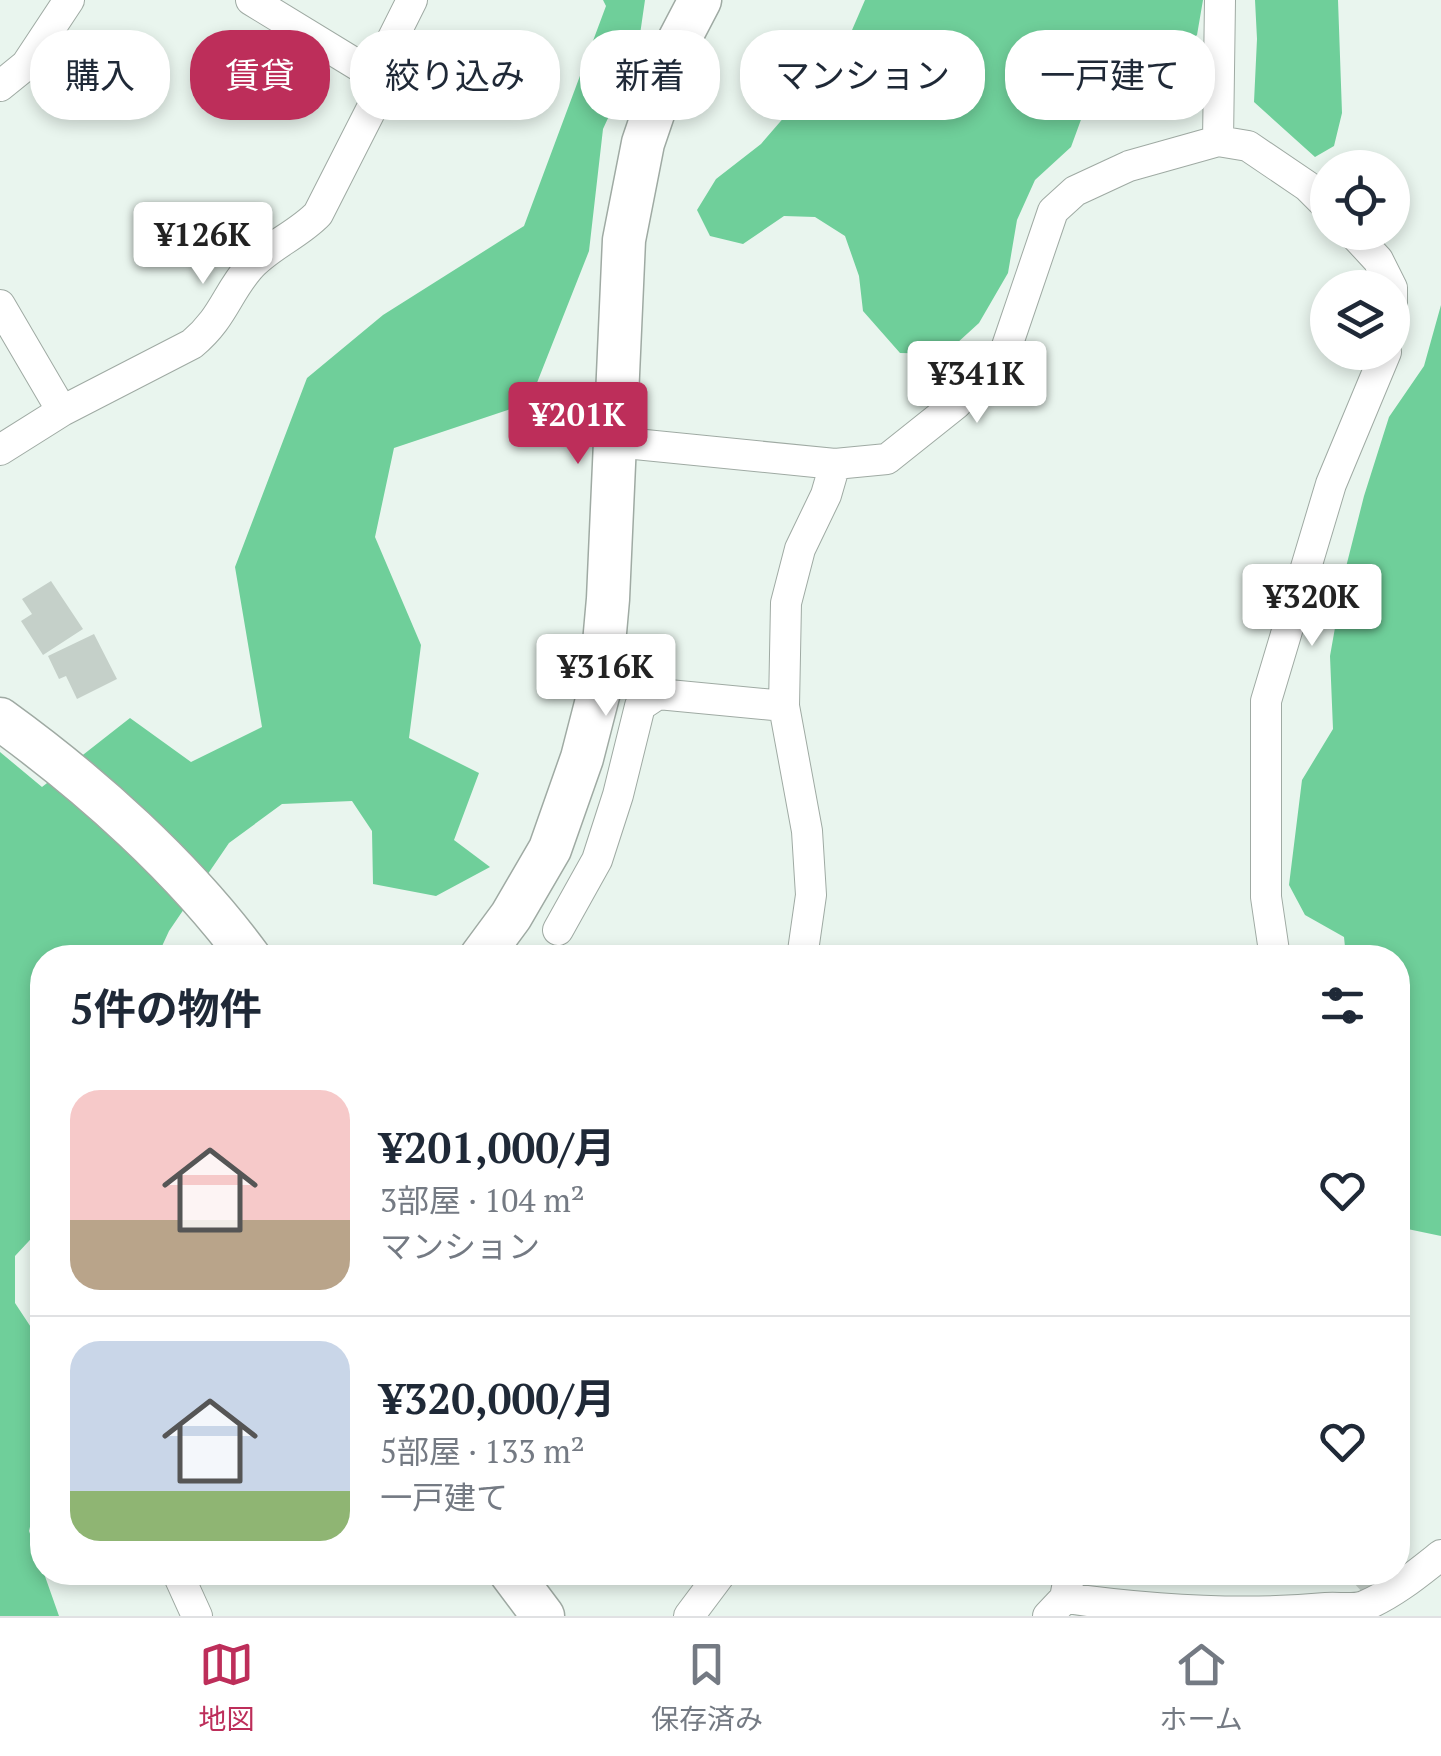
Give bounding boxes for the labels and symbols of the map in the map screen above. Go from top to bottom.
pin: ¥126K [133,202,273,287]
pin: ¥341K [907,341,1047,426]
pin: ¥201K [508,382,648,467]
pin: ¥320K [1242,564,1382,649]
pin: ¥316K [536,634,676,719]

